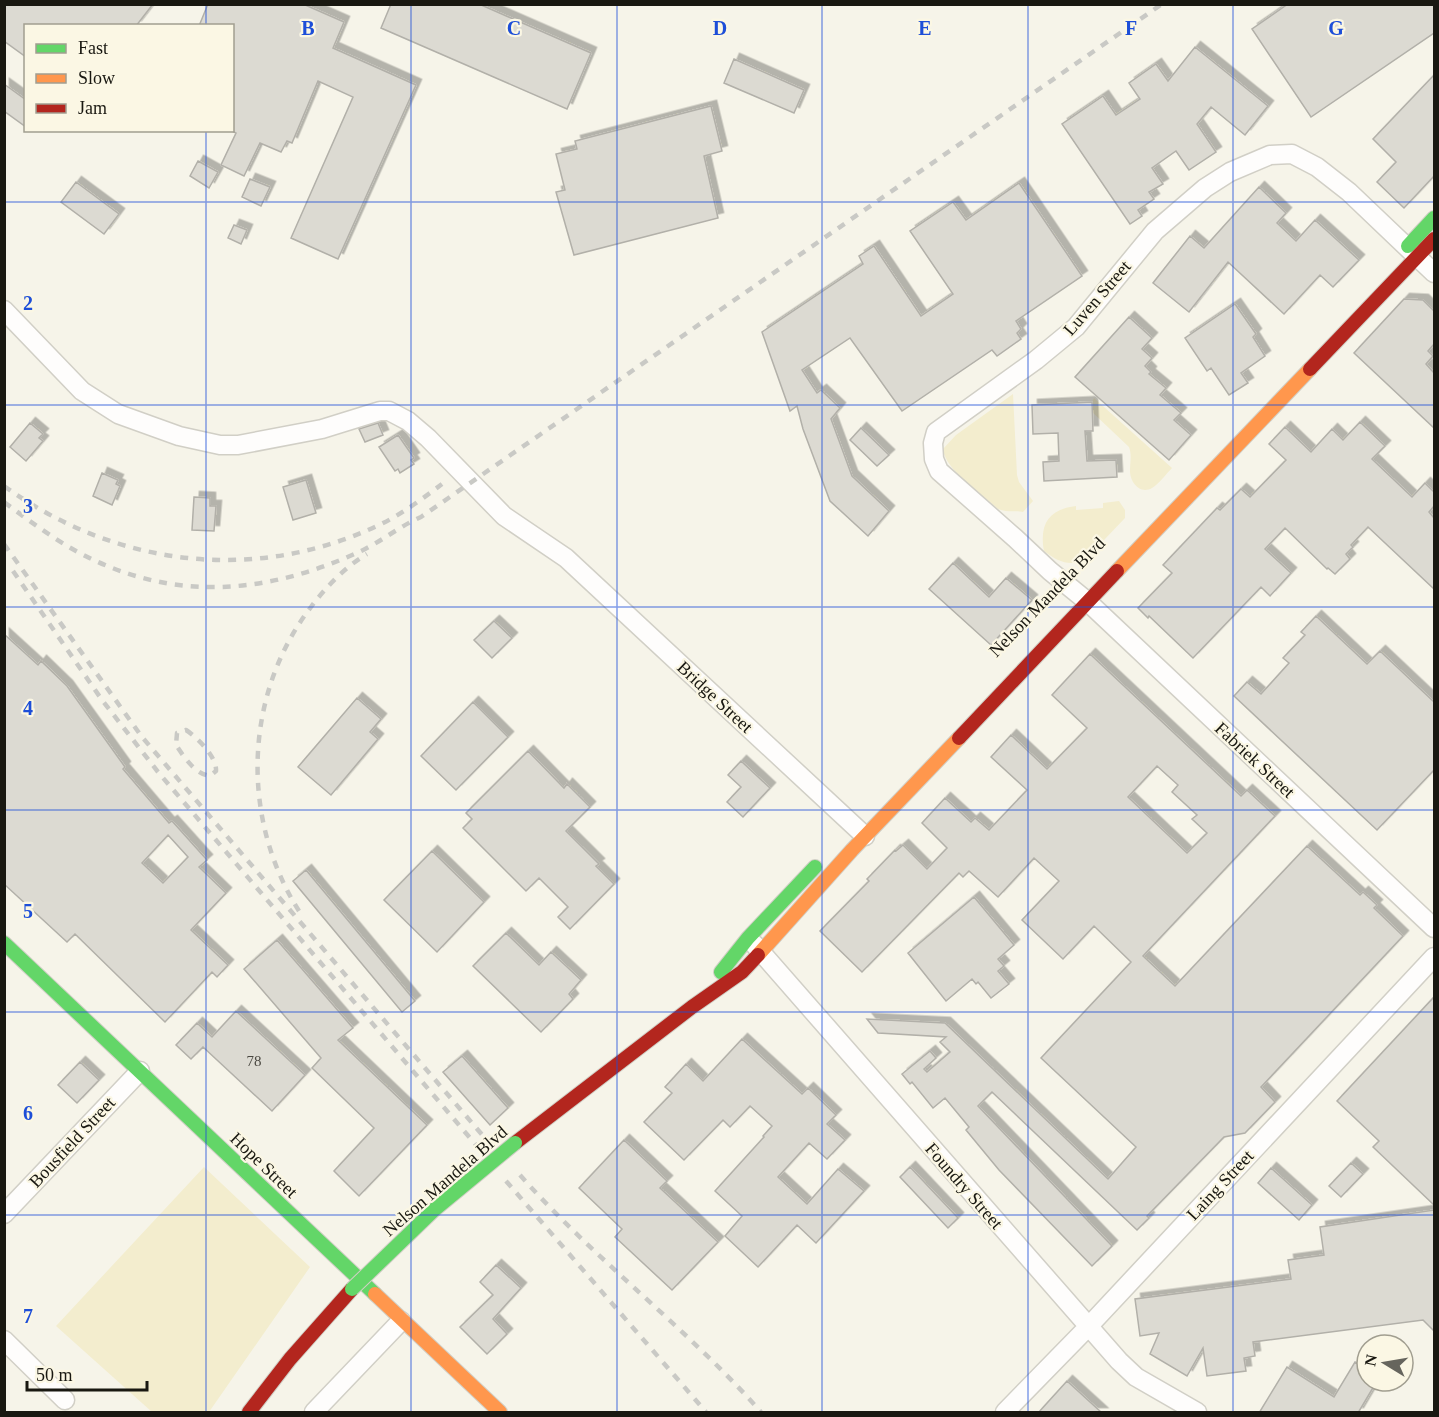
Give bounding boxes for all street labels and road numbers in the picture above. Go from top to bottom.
street label: Luven Street [1059,257,1135,339]
street label: Nelson Mandela Blvd [985,533,1109,661]
street label: Bridge Street [673,657,757,737]
street label: Fabriek Street [1211,718,1299,802]
street label: Bousfield Street [25,1093,119,1191]
street label: Nelson Mandela Blvd [379,1122,511,1240]
street label: Hope Street [226,1128,302,1202]
street label: Foundry Street [921,1139,1007,1233]
street label: Laing Street [1183,1146,1257,1224]

